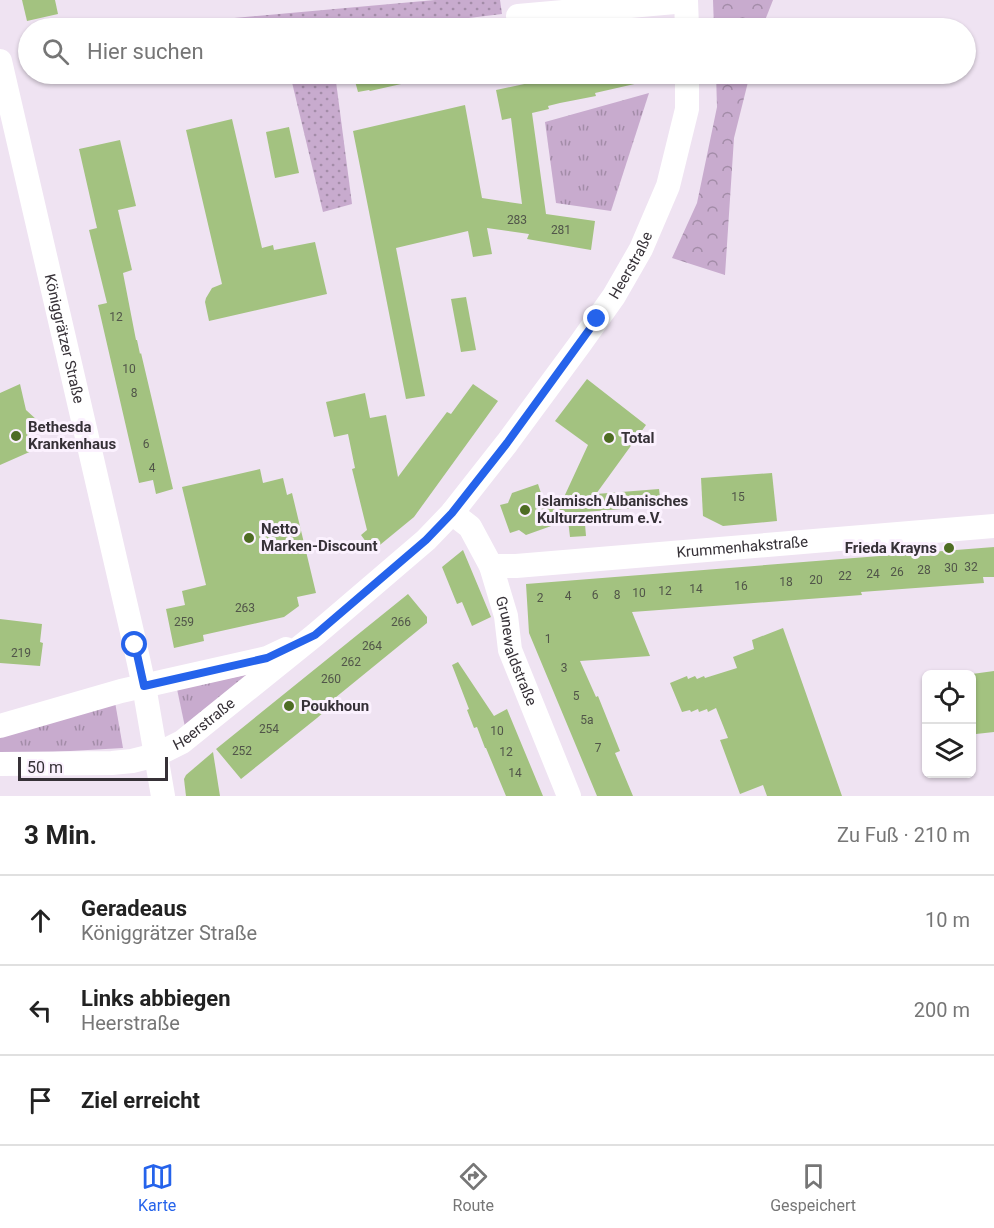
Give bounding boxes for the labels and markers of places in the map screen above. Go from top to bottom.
place label: Bethesda Krankenhaus [28,418,116,453]
marker: Bethesda Krankenhaus [9,429,23,443]
place label: Total [621,429,655,447]
marker: Total [602,431,616,445]
place label: Islamisch Albanisches Kulturzentrum e.V. [537,492,689,527]
marker: Islamisch Albanisches Kulturzentrum e.V. [518,503,532,517]
place label: Netto Marken-Discount [261,520,378,555]
marker: Netto Marken-Discount [242,531,256,545]
place label: Frieda Krayns [845,539,937,557]
marker: Frieda Krayns [942,541,956,555]
place label: Poukhoun [301,697,369,715]
marker: Poukhoun [282,699,296,713]

